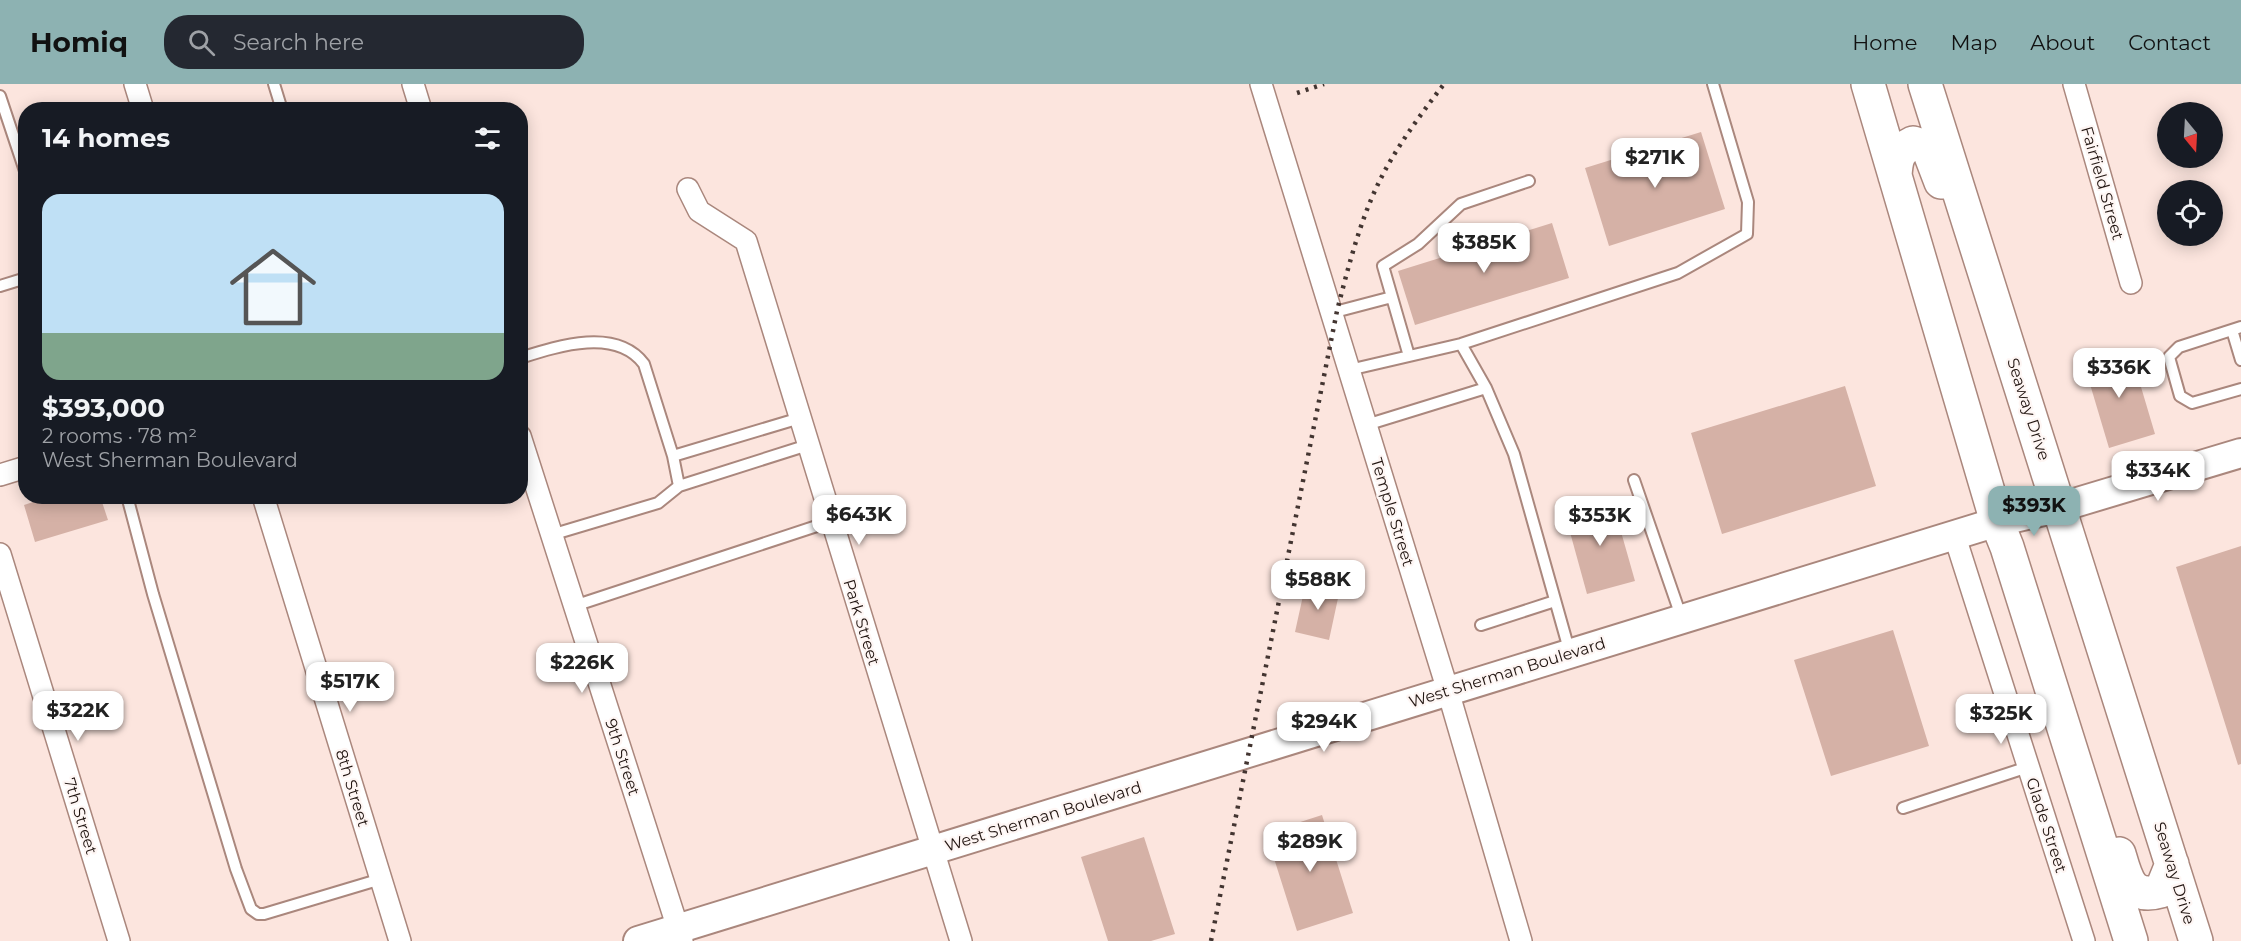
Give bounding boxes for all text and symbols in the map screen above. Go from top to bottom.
search box [164,15,584,69]
text: Homiq [30,25,128,59]
icon: search [185,26,218,59]
text: Search here [233,29,364,56]
text: Home [1852,30,1917,55]
text: Map [1950,30,1997,55]
text: About [2030,30,2095,55]
text: Contact [2128,30,2211,55]
north arrow [2157,102,2223,168]
map controls [2157,102,2223,246]
text: 14 homes [42,122,170,154]
icon: filters [471,122,504,155]
street label: Fairfield Street [2077,124,2128,243]
pin: $271K [1613,138,1697,189]
text: $271K [1625,145,1685,169]
button: locate [2157,180,2223,246]
pin: $385K [1442,223,1526,274]
text: $385K [1452,230,1516,254]
icon: home [219,233,327,341]
pin: $336K [2077,348,2161,399]
text: $336K [2087,355,2151,379]
street label: Seaway Drive [2003,356,2054,463]
text: $393,000 [42,392,165,424]
text: 2 rooms · 78 m² [42,424,197,448]
text: West Sherman Boulevard [42,448,298,472]
pin: $334K [2116,451,2200,502]
street label: Temple Street [1367,456,1418,569]
text: $334K [2126,458,2190,482]
pin: $393K [1992,486,2076,537]
text: $393K [2002,493,2066,517]
pin: $643K [817,495,901,546]
pin: $353K [1558,496,1642,547]
text: $643K [826,502,892,526]
text: $353K [1569,503,1631,527]
pin: $588K [1276,560,1360,611]
text: $588K [1285,567,1351,591]
street label: Park Street [839,577,884,668]
street label: West Sherman Boulevard [1407,633,1608,711]
pin: $226K [540,643,624,694]
text: $226K [550,650,614,674]
pin: $517K [308,662,392,713]
text: $517K [320,669,380,693]
pin: $322K [36,691,120,742]
pin: $325K [1959,694,2043,745]
text: $322K [47,698,109,722]
text: $325K [1970,701,2032,725]
pin: $294K [1282,702,1366,753]
text: $294K [1291,709,1357,733]
street label: 9th Street [601,716,644,799]
street label: 8th Street [332,747,373,830]
street label: Glade Street [2022,775,2071,876]
street label: 7th Street [60,776,101,857]
street label: West Sherman Boulevard [943,777,1144,855]
street label: Seaway Drive [2150,820,2199,927]
pin: $289K [1268,822,1352,873]
text: $289K [1277,829,1343,853]

